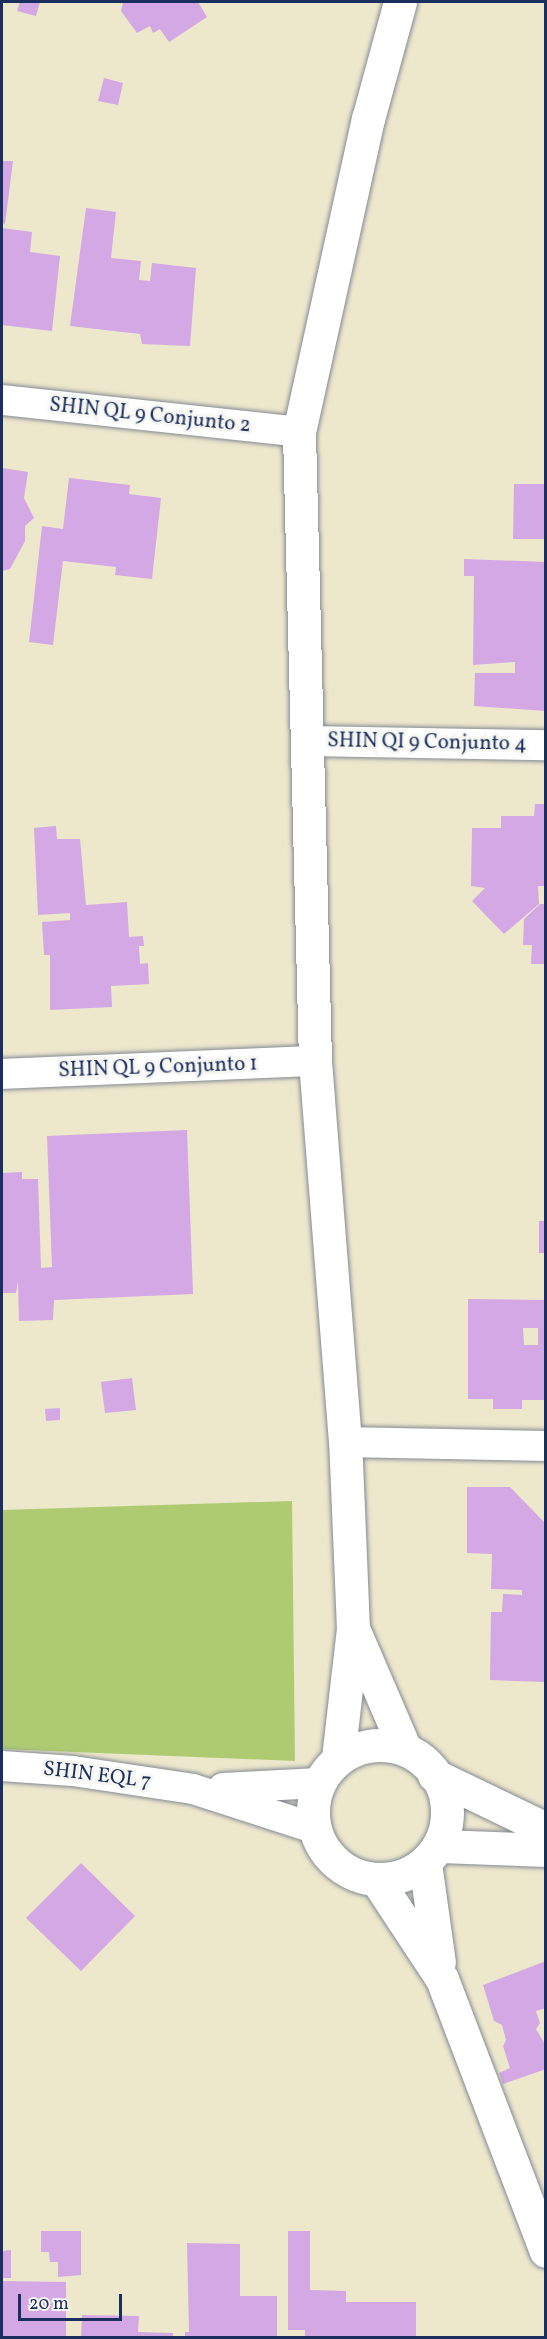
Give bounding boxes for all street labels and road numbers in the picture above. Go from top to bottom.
street label: SHIN QL 9 Conjunto 2 [48,393,252,439]
street label: SHIN QI 9 Conjunto 4 [327,729,527,757]
street label: SHIN QL 9 Conjunto 1 [58,1052,258,1084]
street label: SHIN EQL 7 [42,1757,152,1795]

